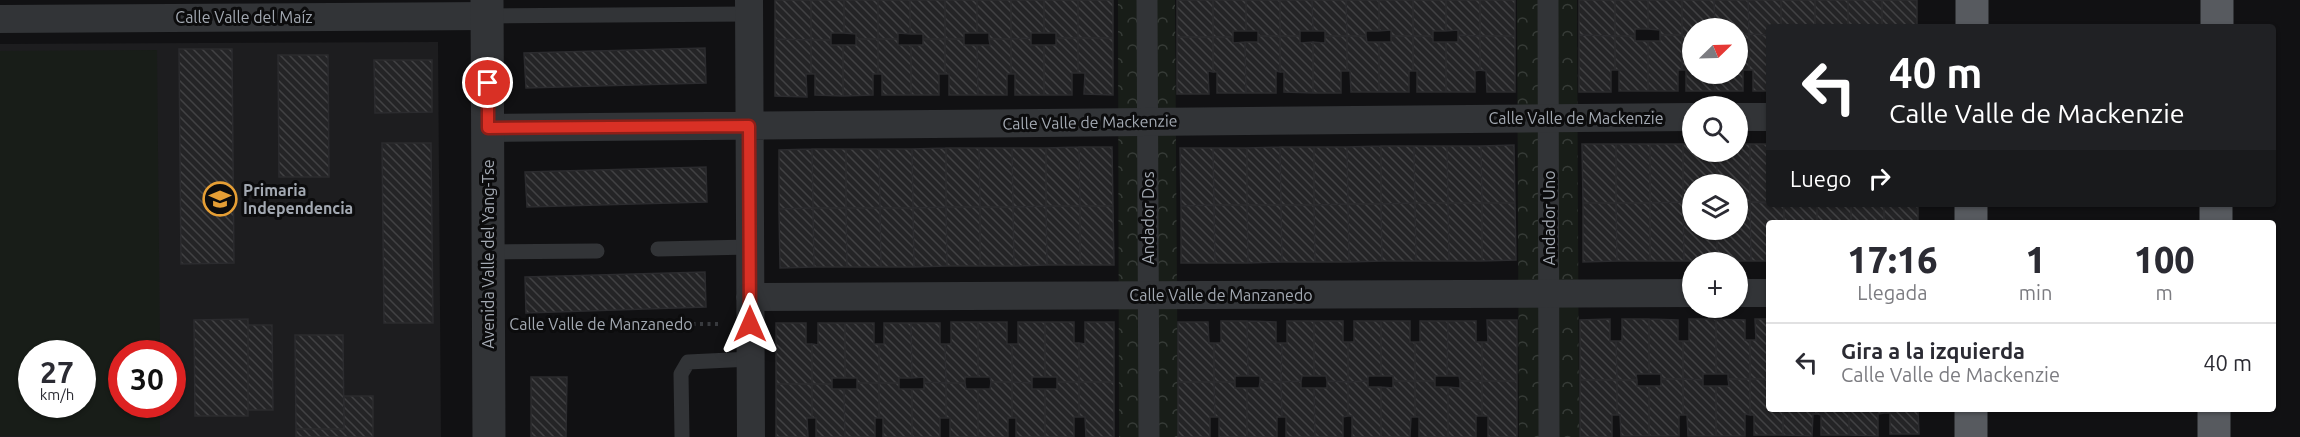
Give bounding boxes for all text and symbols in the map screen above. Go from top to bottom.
street label: Calle Valle del Maíz [175,8,313,26]
north arrow [1682,18,1748,84]
map controls [1682,18,1748,318]
icon: left [1790,48,1868,126]
text: 40 m [1889,49,1983,96]
pin [462,57,513,108]
icon: arrive [471,66,504,99]
button: search [1682,96,1748,162]
text: Calle Valle de Mackenzie [1889,98,2185,128]
street label: Calle Valle de Mackenzie [1488,109,1664,127]
street label: Calle Valle de Mackenzie [1002,111,1178,133]
street label: Avenida Valle del Yang-Tse [479,159,497,349]
icon: right [1863,162,1896,195]
text: Luego [1790,166,1851,191]
street label: Andador Dos [1139,171,1157,265]
street label: Andador Uno [1540,171,1558,266]
button: layers [1682,174,1748,240]
school or university icon: Primaria Independencia [202,181,238,217]
place label: Primaria Independencia [243,181,353,217]
text: 17:16 [1847,239,1937,280]
text: 1 [2025,239,2046,280]
text: 100 [2134,239,2195,280]
button: + [1682,252,1748,318]
text: Llegada [1857,281,1928,304]
text: min [2019,281,2052,304]
text: m [2156,281,2173,304]
street label: Calle Valle de Manzanedo [1129,286,1313,304]
position arrow [718,292,782,356]
street label: Calle Valle de Manzanedo [509,315,693,333]
text: Gira a la izquierda [1841,338,2025,363]
speed limit sign: 30 [108,340,186,418]
icon: left [1790,346,1823,379]
text: 40 m [2203,350,2252,375]
text: 27 [40,355,74,389]
text: Calle Valle de Mackenzie [1841,363,2060,386]
text: km/h [40,386,74,403]

